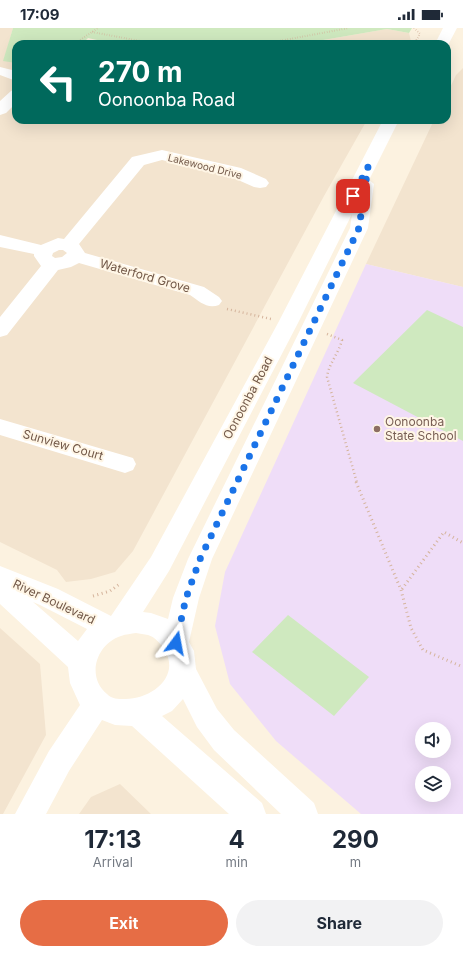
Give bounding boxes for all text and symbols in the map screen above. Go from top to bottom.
text: 17:09 [20,5,60,24]
text: 270 m [98,55,183,89]
icon: left [32,56,84,108]
text: Oonoonba Road [98,89,235,110]
street label: Lakewood Drive [167,151,243,181]
pin [336,179,370,213]
icon: arrive [342,185,364,207]
street label: Waterford Grove [98,255,192,296]
street label: Oonoonba Road [219,354,276,442]
place label: Oonoonba State School [385,414,457,443]
marker: Oonoonba State School [372,424,382,434]
street label: Sunview Court [21,426,105,463]
street label: River Boulevard [11,576,98,627]
position arrow [155,622,197,664]
map controls [415,722,451,802]
button: sound [415,722,451,758]
button: layers [415,766,451,802]
text: 17:13 [84,825,141,854]
text: 4 [229,825,245,854]
text: 290 [332,825,379,854]
text: Arrival [93,854,133,870]
text: min [226,854,248,870]
text: m [350,854,361,870]
button: Exit [20,900,228,946]
button: Share [236,900,443,946]

